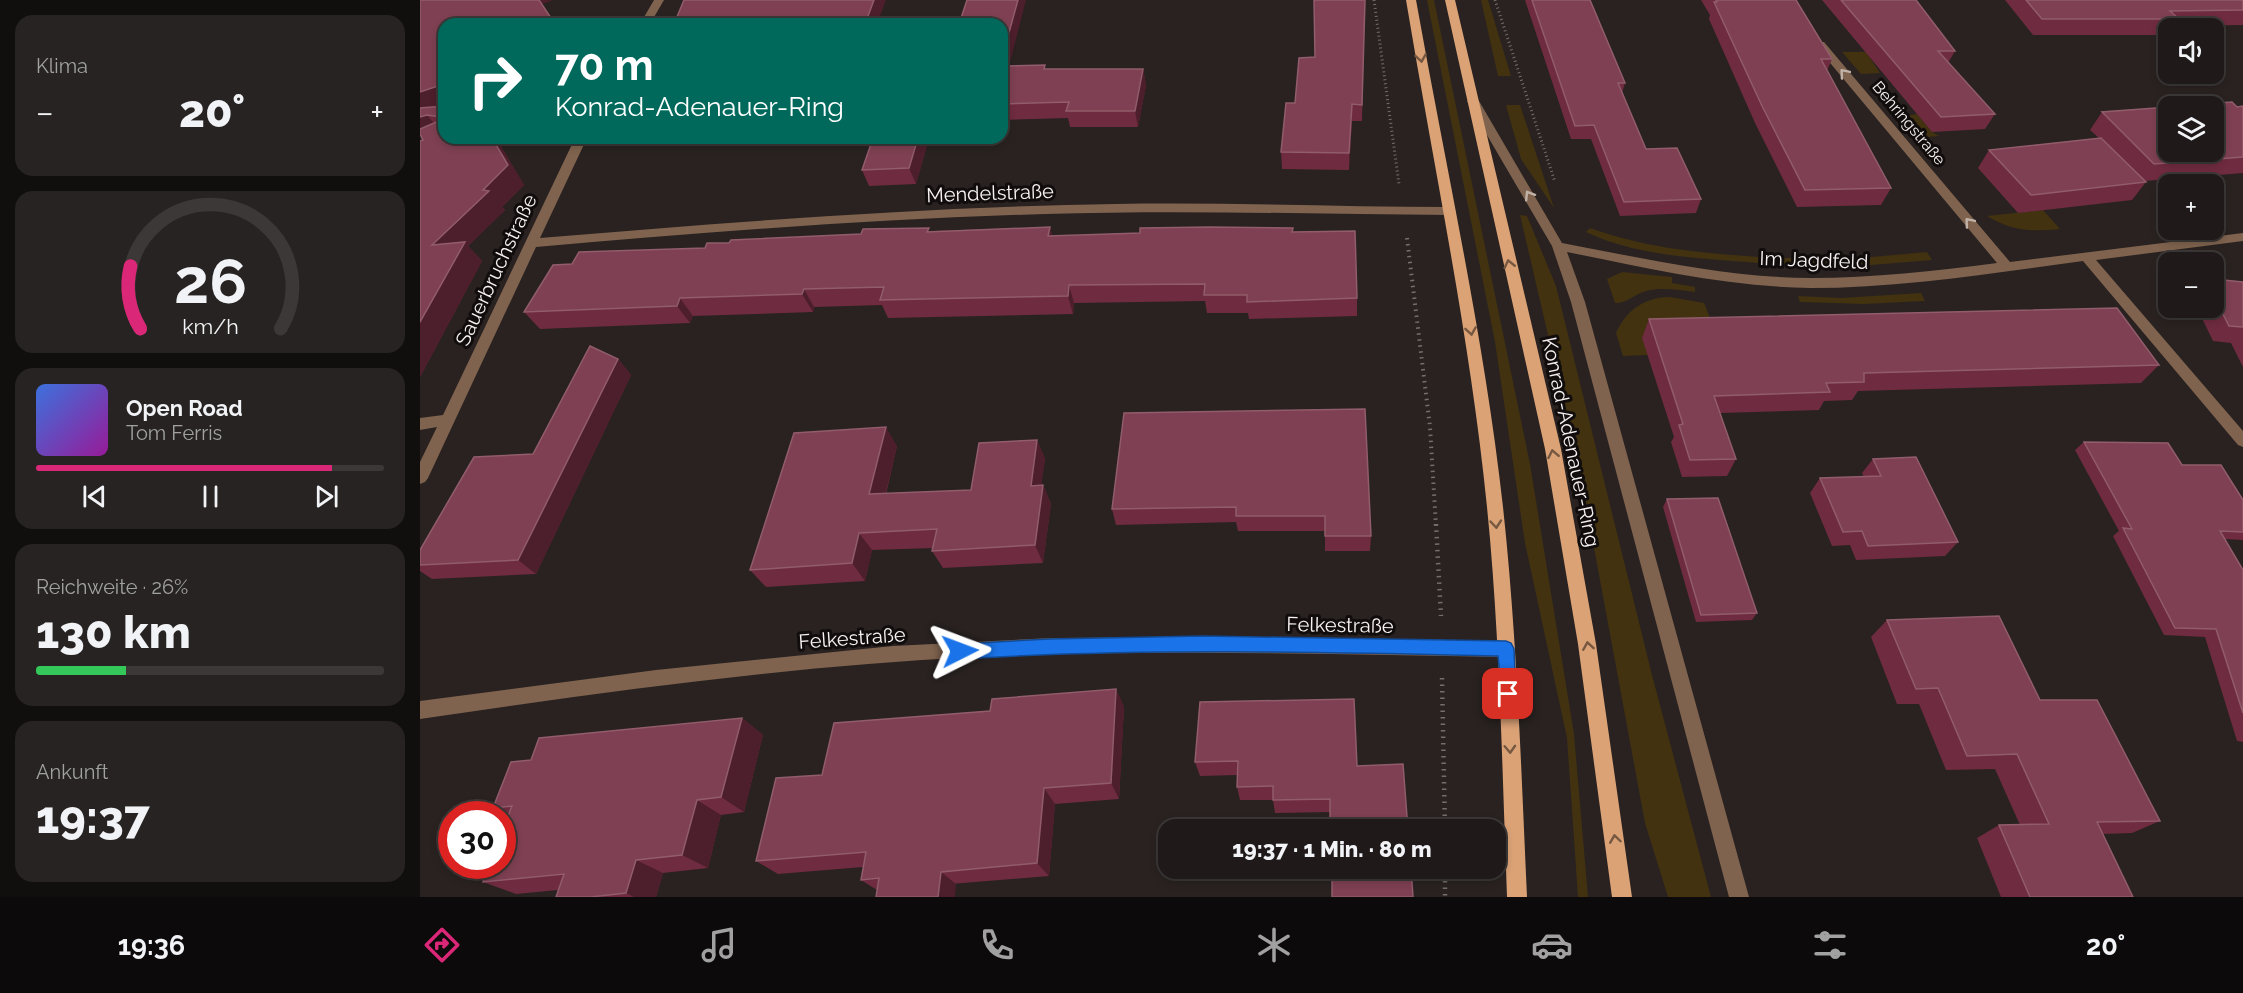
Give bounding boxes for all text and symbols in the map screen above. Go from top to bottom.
map controls [2158,18,2224,318]
button: sound [2158,18,2224,84]
text: 70 m [555,41,654,90]
icon: right [456,42,534,120]
one-way arrow [1414,53,1426,62]
text: Klima [36,54,88,78]
one-way arrow [1840,69,1851,80]
street label: Behringstraße [1869,77,1949,169]
text: 20° [179,85,245,138]
text: Konrad-Adenauer-Ring [555,91,844,122]
text: − [36,93,54,132]
text: + [370,93,384,132]
button: layers [2158,96,2224,162]
button: + [2158,174,2224,240]
street label: Mendelstraße [926,179,1054,207]
street label: Sauerbruchstraße [450,190,542,350]
one-way arrow [1524,191,1536,201]
one-way arrow [1965,218,1976,229]
text: 26 [173,244,247,318]
street label: Im Jagdfeld [1759,246,1869,274]
button: − [2158,252,2224,318]
one-way arrow [1504,259,1517,269]
text: km/h [182,315,238,340]
one-way arrow [1465,326,1477,336]
street label: Konrad-Adenauer-Ring [1537,335,1605,549]
text: Open Road [126,395,243,421]
text: Tom Ferris [126,421,222,445]
one-way arrow [1547,449,1560,459]
icon: previous [78,480,111,513]
icon: pause [194,480,227,513]
icon: next [310,480,343,513]
one-way arrow [1489,520,1502,529]
text: Reichweite · 26% [36,575,188,599]
text: 130 km [36,606,191,659]
street label: Felkestraße [1286,612,1394,638]
position arrow [928,619,992,683]
street label: Felkestraße [798,622,907,654]
one-way arrow [1582,641,1594,650]
pin [1482,668,1533,719]
icon: arrive [1491,677,1524,710]
one-way arrow [1504,745,1517,754]
text: Ankunft [36,760,109,784]
text: 19:37 [36,791,150,844]
speed limit sign: 30 [438,801,516,879]
one-way arrow [1609,834,1621,844]
text: 19:37 · 1 Min. · 80 m [1232,836,1432,862]
icon: directions [421,924,463,966]
icon: music [698,924,740,966]
icon: phone [976,924,1018,966]
icon: climate [1253,924,1295,966]
icon: car [1531,924,1573,966]
icon: filters [1809,924,1851,966]
text: 19:36 [118,930,185,961]
text: 20° [2086,930,2125,961]

